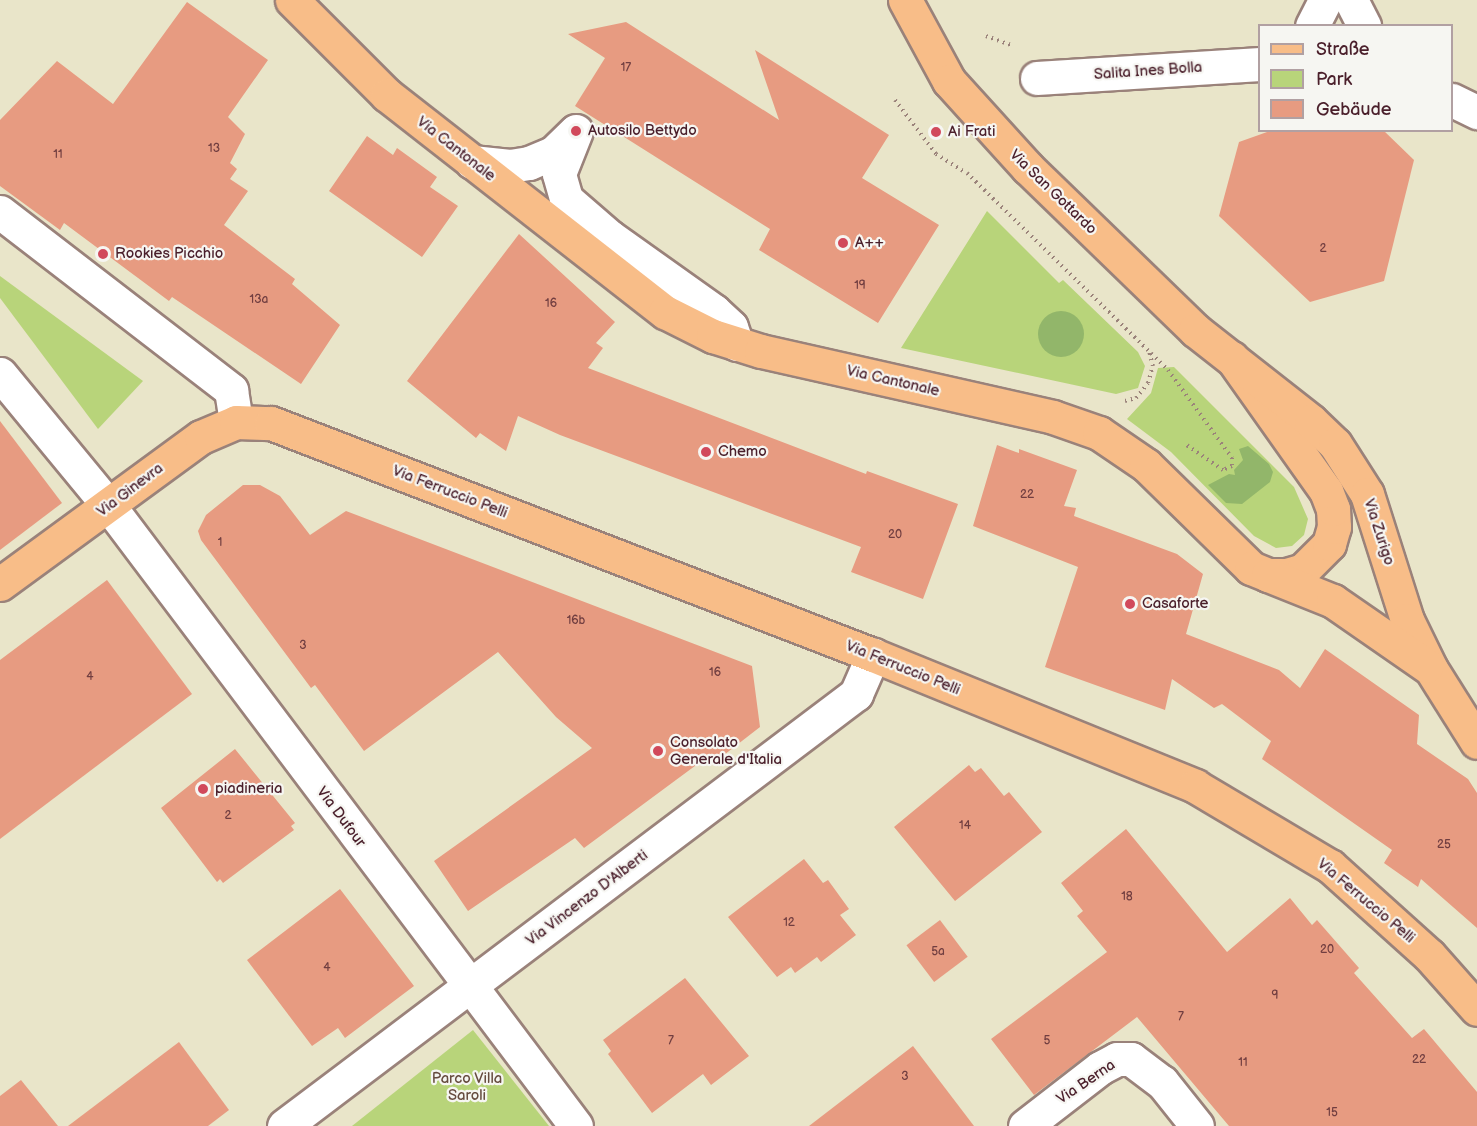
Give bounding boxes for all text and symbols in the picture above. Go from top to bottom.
legend [1258,24,1453,132]
text: Straße [1316,39,1369,60]
street label: Salita Ines Bolla [1093,58,1203,84]
house number: 17 [621,61,631,75]
text: Park [1316,69,1352,90]
text: Gebäude [1316,99,1392,120]
street label: Via Cantonale [413,113,499,185]
place label: Autosilo Bettydo [588,122,697,140]
place label: Ai Frati [948,123,995,141]
marker: Autosilo Bettydo [569,124,583,138]
marker: Ai Frati [929,125,943,139]
house number: 13 [208,142,220,156]
street label: Via San Gottardo [1006,146,1100,238]
house number: 11 [53,148,63,162]
place label: A++ [855,234,884,252]
marker: A++ [836,236,850,250]
house number: 2 [1319,242,1327,256]
place label: Rookies Picchio [115,245,223,263]
marker: Rookies Picchio [96,247,110,261]
house number: 19 [854,279,866,293]
house number: 13a [250,293,268,307]
house number: 16 [545,297,557,311]
street label: Via Cantonale [845,362,941,400]
place label: Chemo [718,443,767,461]
marker: Chemo [699,445,713,459]
street label: Via Ginevra [93,459,167,521]
street label: Via Ferruccio Pelli [390,462,510,522]
house number: 22 [1020,488,1034,502]
street label: Via Zurigo [1360,497,1398,567]
house number: 20 [888,528,902,542]
house number: 1 [218,536,222,550]
place label: Casaforte [1142,595,1208,613]
marker: Casaforte [1123,597,1137,611]
house number: 16b [567,614,585,628]
street label: Via Ferruccio Pelli [843,637,963,699]
house number: 3 [299,639,307,653]
house number: 16 [709,666,721,680]
house number: 4 [86,670,94,684]
place label: Consolato Generale d'Italia [670,733,782,768]
marker: Consolato Generale d'Italia [651,744,665,758]
place label: piadineria [215,780,283,798]
marker: piadineria [196,782,210,796]
street label: Via Dufour [313,783,369,851]
house number: 2 [224,809,232,823]
house number: 14 [959,819,971,833]
house number: 25 [1437,838,1451,852]
street label: Via Vincenzo D'Alberti [522,846,652,950]
street label: Via Ferruccio Pelli [1314,855,1418,947]
house number: 18 [1121,890,1133,904]
house number: 12 [783,916,795,930]
house number: 20 [1320,943,1334,957]
house number: 5a [931,945,945,959]
house number: 4 [323,961,331,975]
house number: 9 [1272,989,1278,1003]
house number: 7 [1178,1010,1184,1024]
house number: 7 [668,1034,674,1048]
house number: 5 [1044,1034,1050,1048]
house number: 22 [1412,1053,1426,1067]
street label: Via Berna [1053,1056,1119,1108]
house number: 11 [1238,1056,1248,1070]
park label: Parco Villa Saroli [432,1069,502,1104]
house number: 3 [901,1070,909,1084]
house number: 15 [1326,1106,1338,1120]

